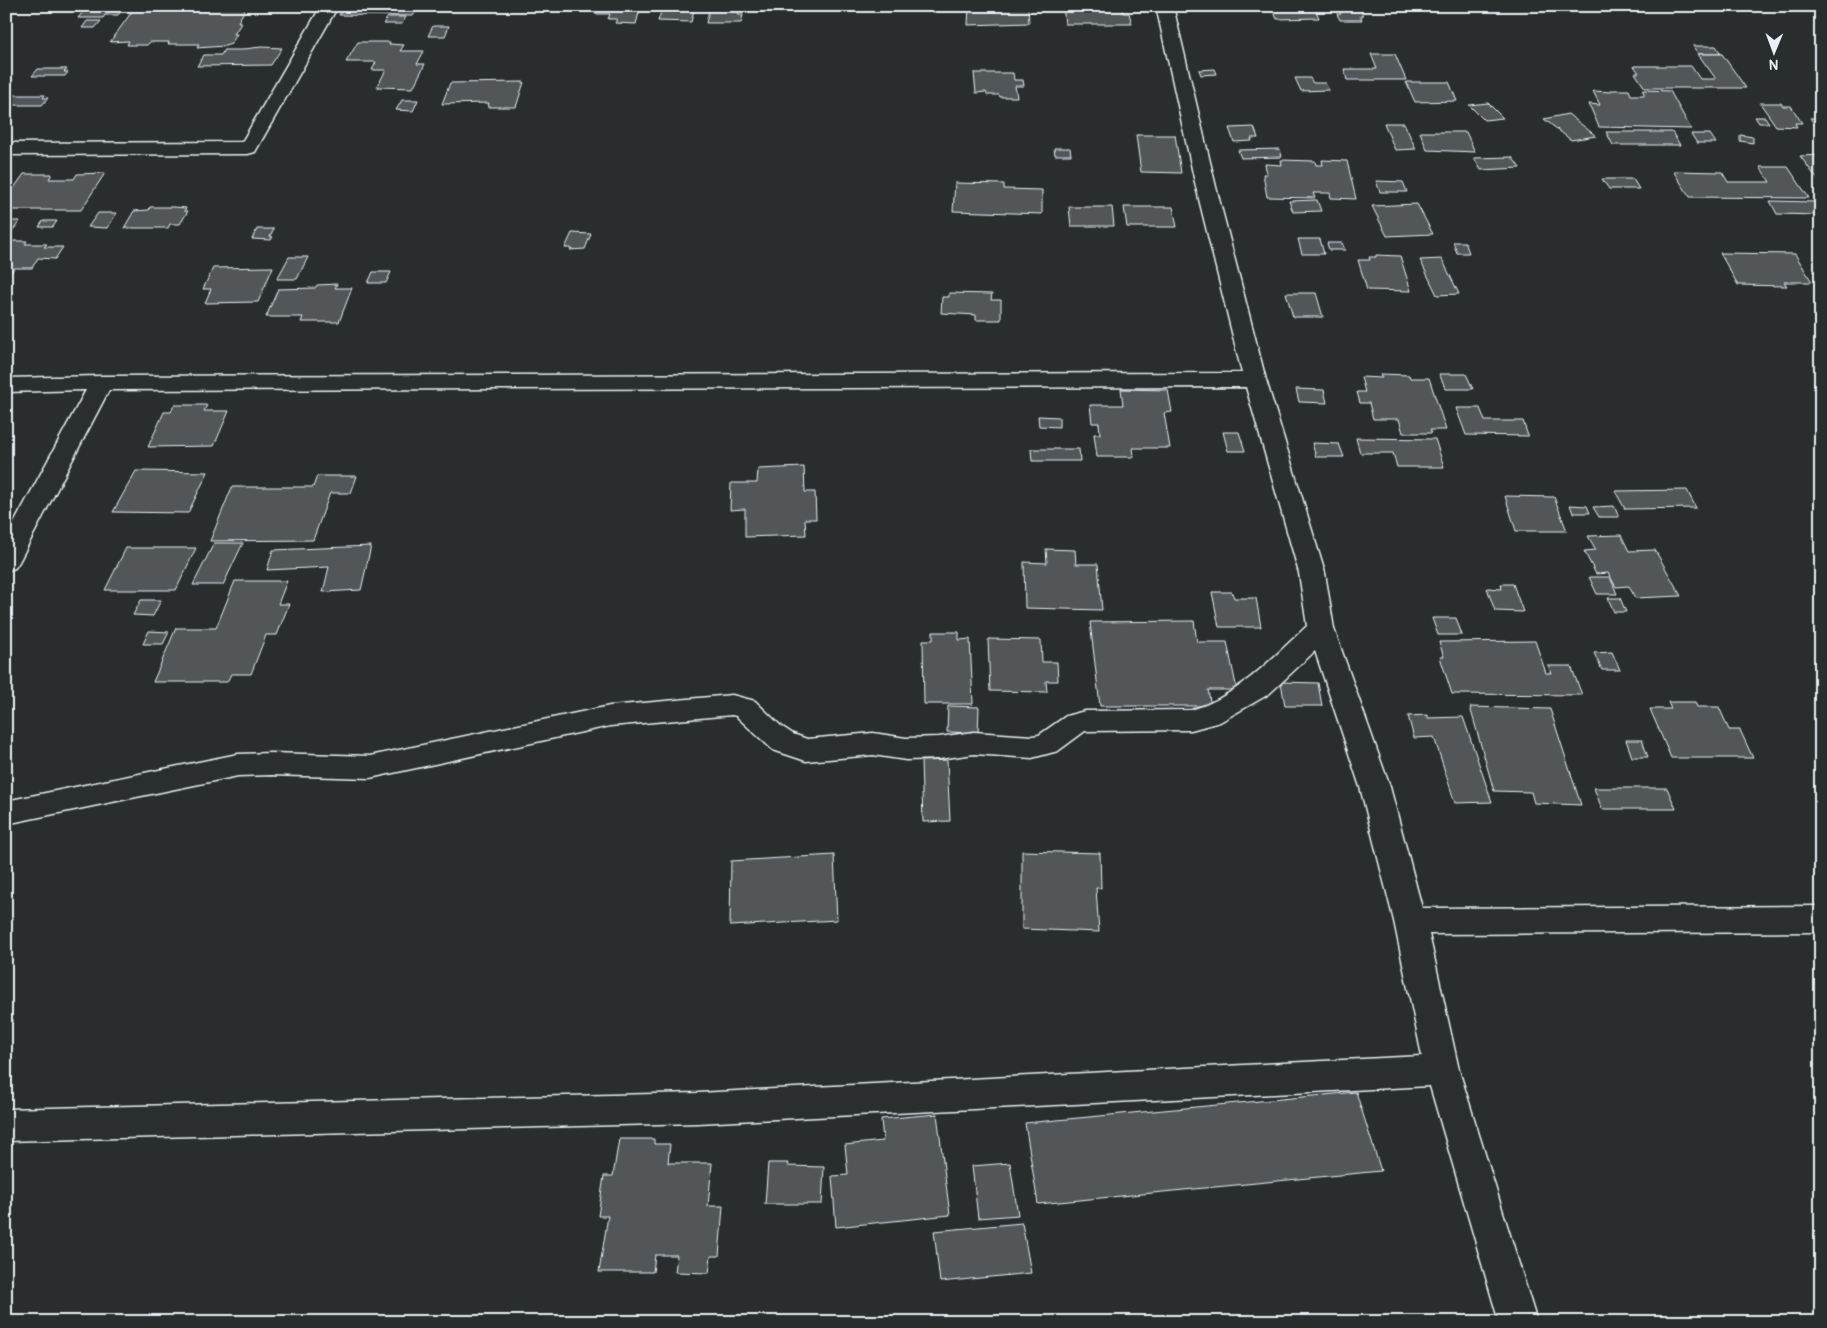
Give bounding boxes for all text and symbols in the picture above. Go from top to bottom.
north arrow [1750,28,1800,78]
text: N [1769,56,1779,73]

